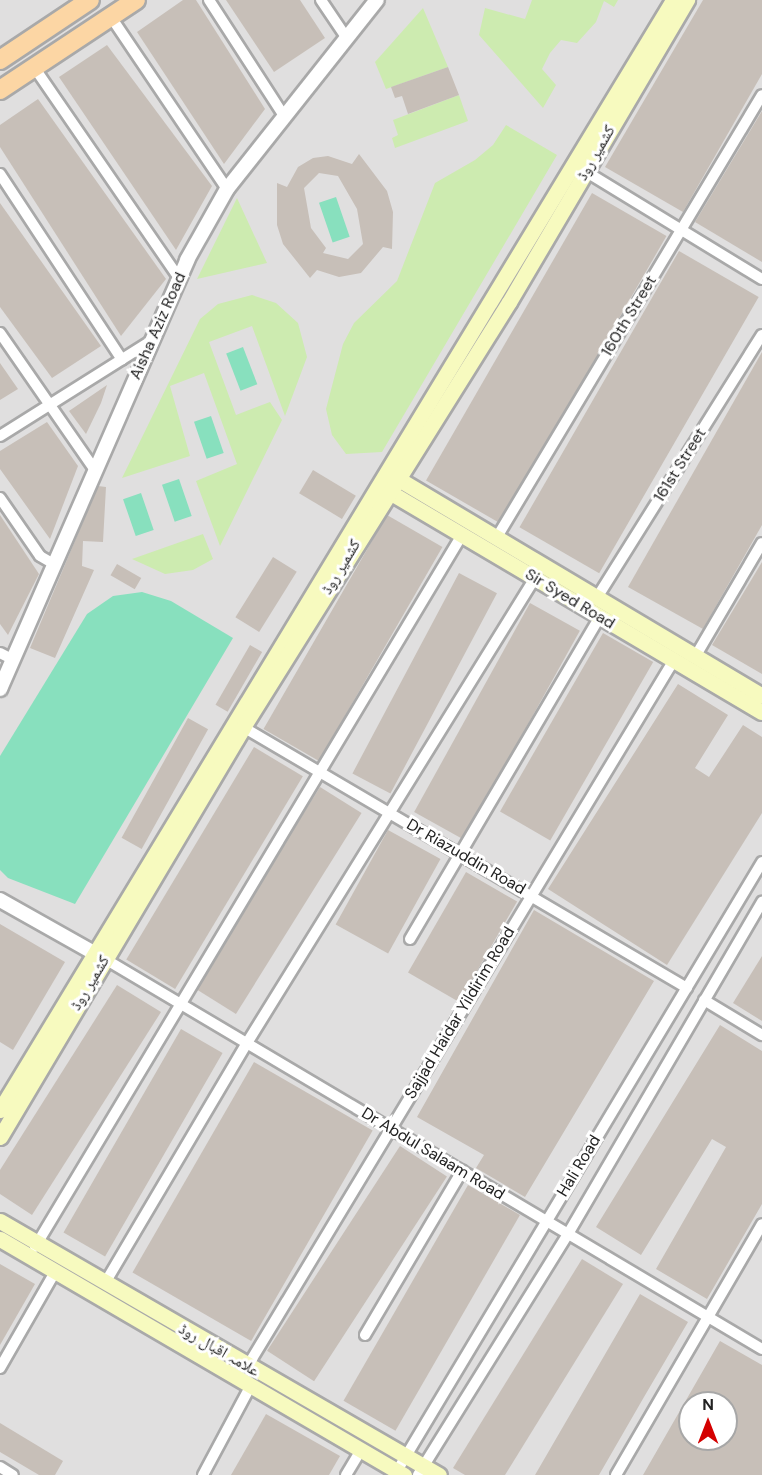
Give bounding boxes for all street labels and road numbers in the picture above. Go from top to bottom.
street label: کشمیر روڈ [573,122,619,184]
street label: Aisha Aziz Road [126,269,190,383]
street label: 160th Street [597,272,661,360]
street label: 161st Street [650,424,710,506]
street label: کشمیر روڈ [317,536,365,598]
street label: Sir Syed Road [522,565,618,633]
street label: Dr Riazuddin Road [403,815,529,899]
street label: Sajjad Haidar Yildirim Road [401,924,519,1102]
street label: کشمیر روڈ [66,952,114,1014]
street label: Dr Abdul Salaam Road [358,1104,508,1204]
street label: Hali Road [553,1132,605,1200]
street label: علامہ اقبال روڈ [175,1319,263,1381]

